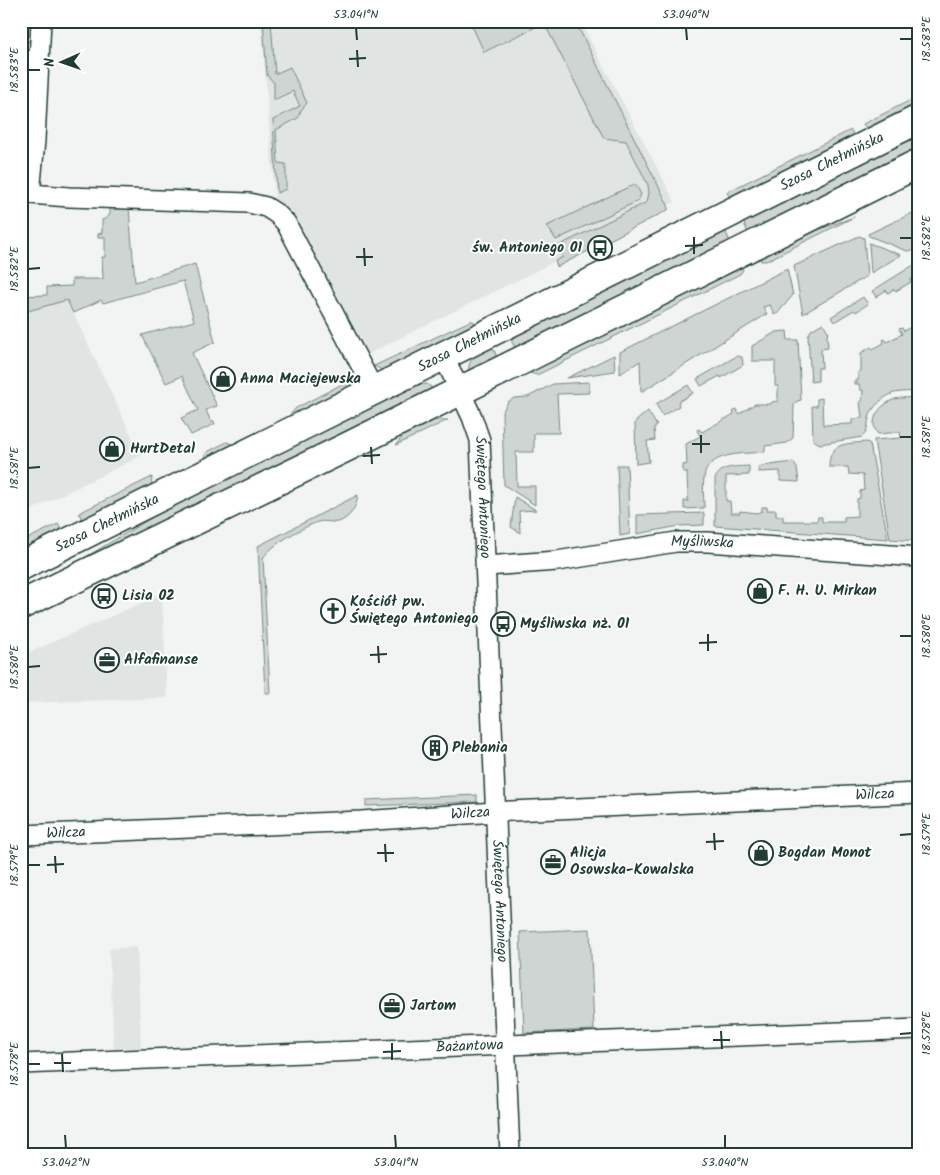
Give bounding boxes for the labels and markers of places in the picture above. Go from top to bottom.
bus stop icon: św. Antoniego 01 [587,235,613,261]
place label: św. Antoniego 01 [472,236,582,260]
shop icon: Anna Maciejewska [210,366,236,392]
place label: Anna Maciejewska [240,367,361,391]
shop icon: HurtDetal [99,436,125,462]
place label: HurtDetal [130,437,195,461]
shop icon: F. H. U. Mirkan [747,578,773,604]
place label: F. H. U. Mirkan [778,579,877,603]
bus stop icon: Lisia 02 [91,583,117,609]
place label: Lisia 02 [122,584,175,608]
place label: Kościół pw. Świętego Antoniego [350,590,478,631]
church icon: Kościół pw. Świętego Antoniego [320,598,346,624]
bus stop icon: Myśliwska nż. 01 [490,611,516,637]
place label: Myśliwska nż. 01 [520,612,630,636]
office icon: Alfafinanse [94,647,120,673]
place label: Alfafinanse [124,648,199,672]
building icon: Plebania [422,735,448,761]
place label: Plebania [452,736,508,760]
shop icon: Bogdan Monot [748,840,774,866]
place label: Alicja Osowska-Kowalska [570,841,694,882]
place label: Bogdan Monot [778,841,872,865]
office icon: Alicja Osowska-Kowalska [540,849,566,875]
office icon: Jartom [379,993,405,1019]
place label: Jartom [410,994,456,1018]

